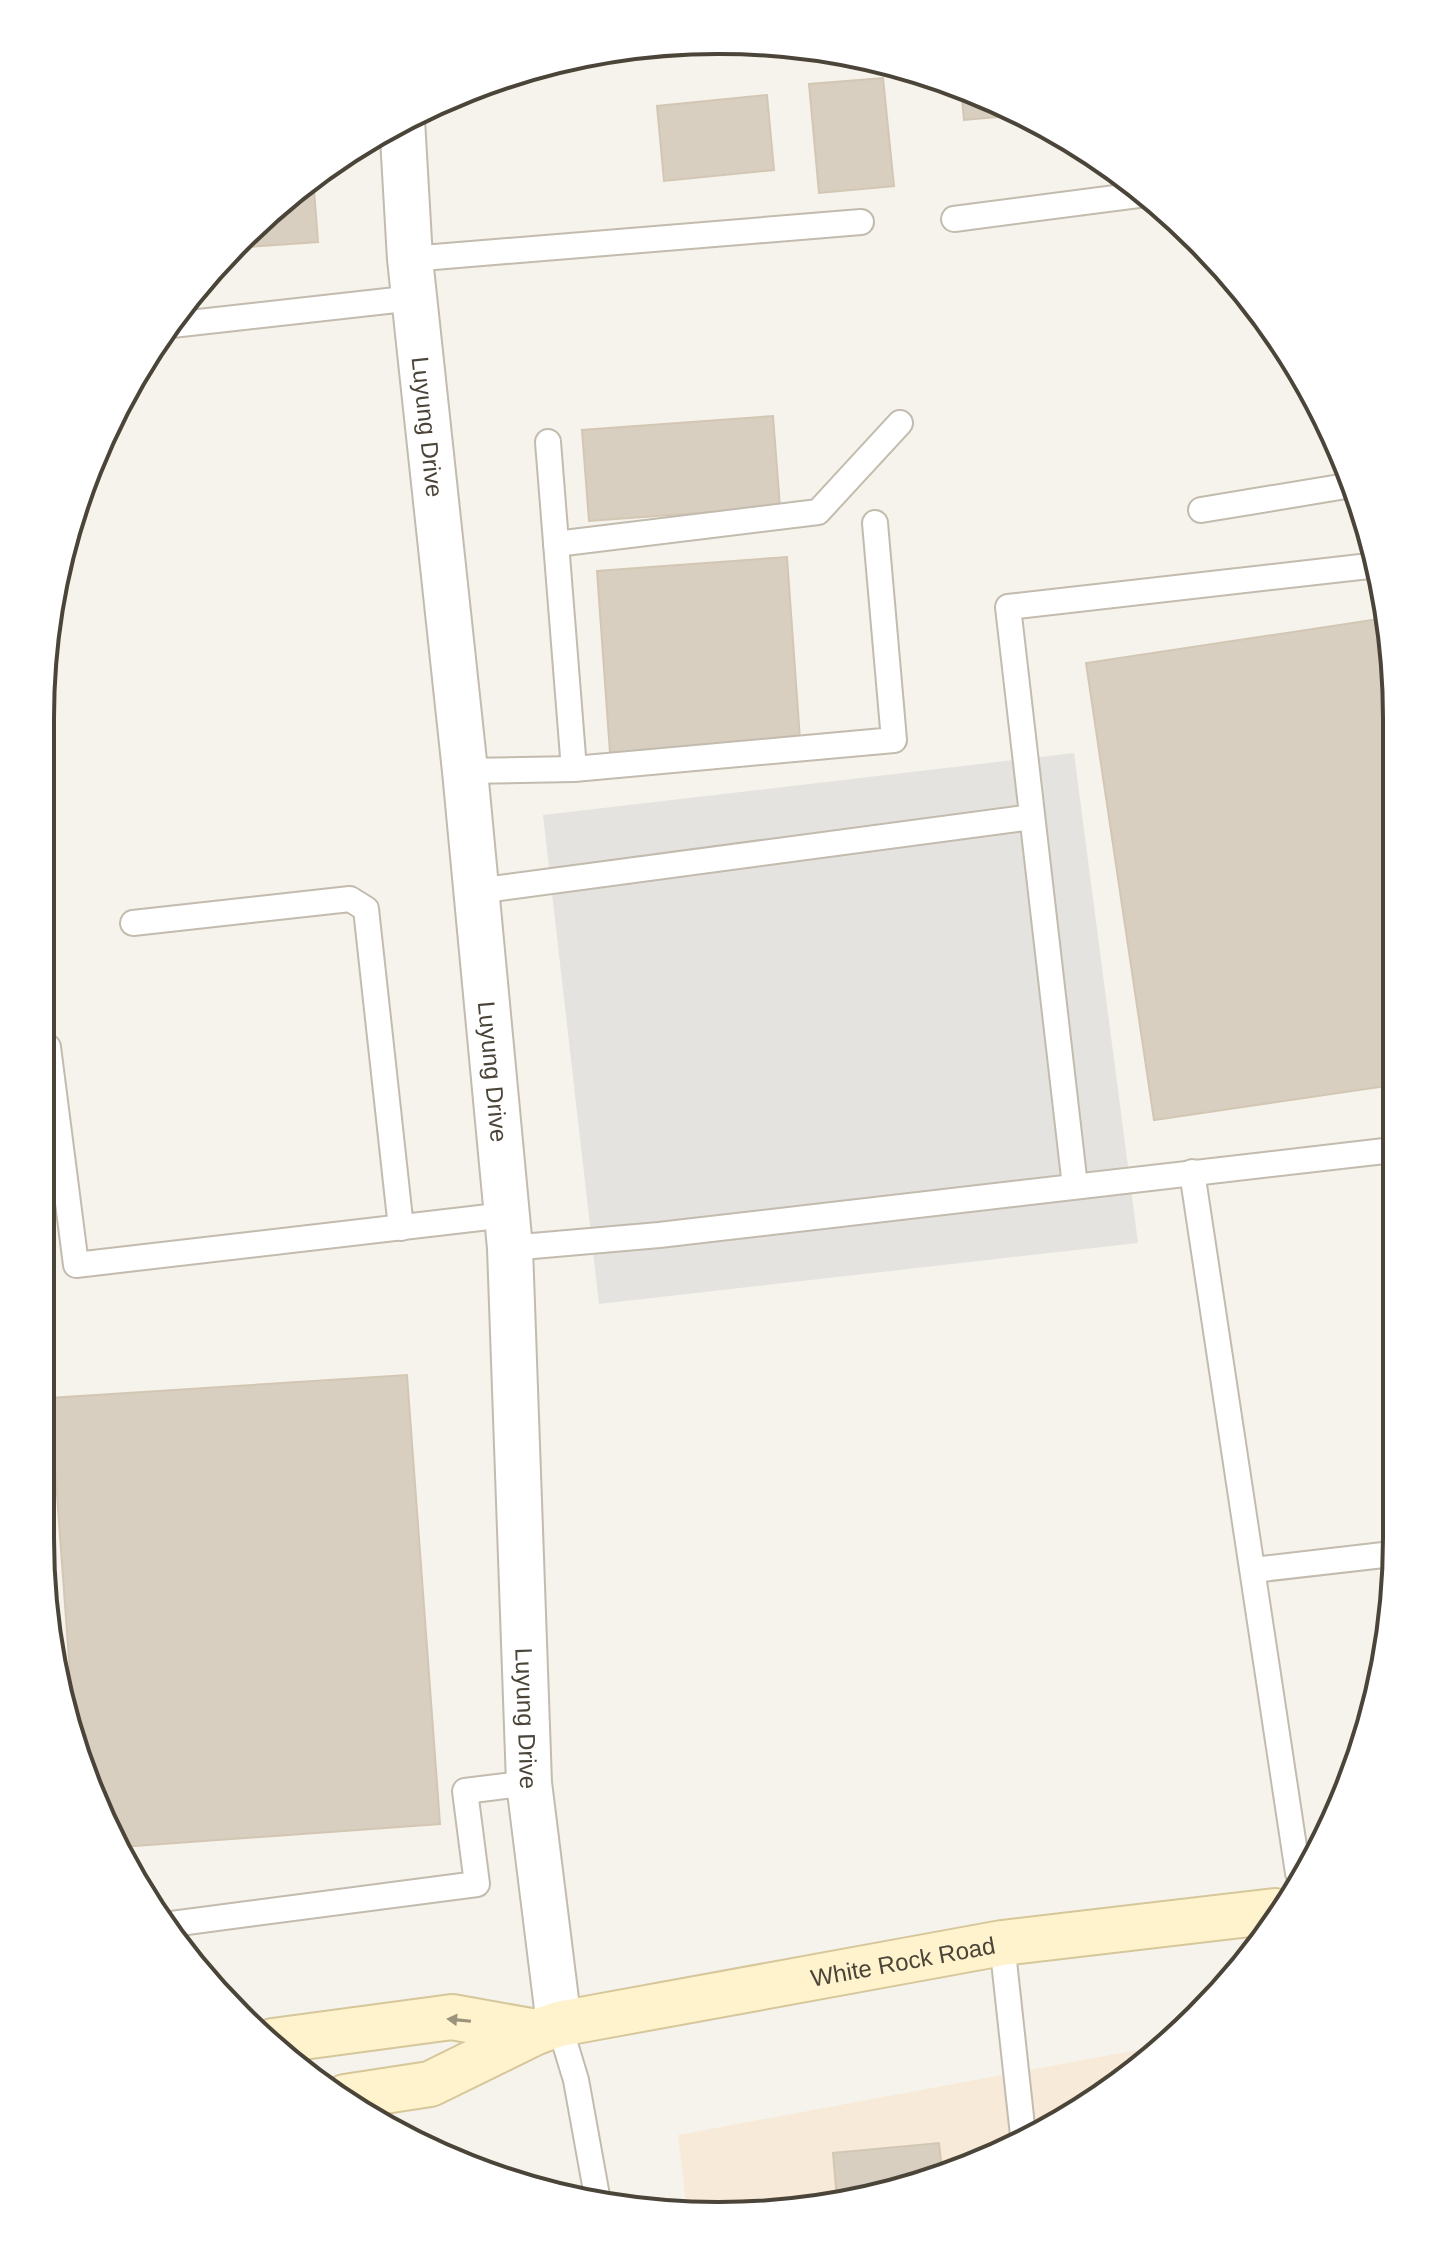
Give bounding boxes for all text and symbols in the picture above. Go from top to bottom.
street label: Luyung Drive [407,355,449,499]
street label: Luyung Drive [473,1000,513,1143]
street label: Luyung Drive [511,1647,543,1790]
street label: White Rock Road [809,1931,997,1991]
one-way arrow [446,2013,471,2026]

